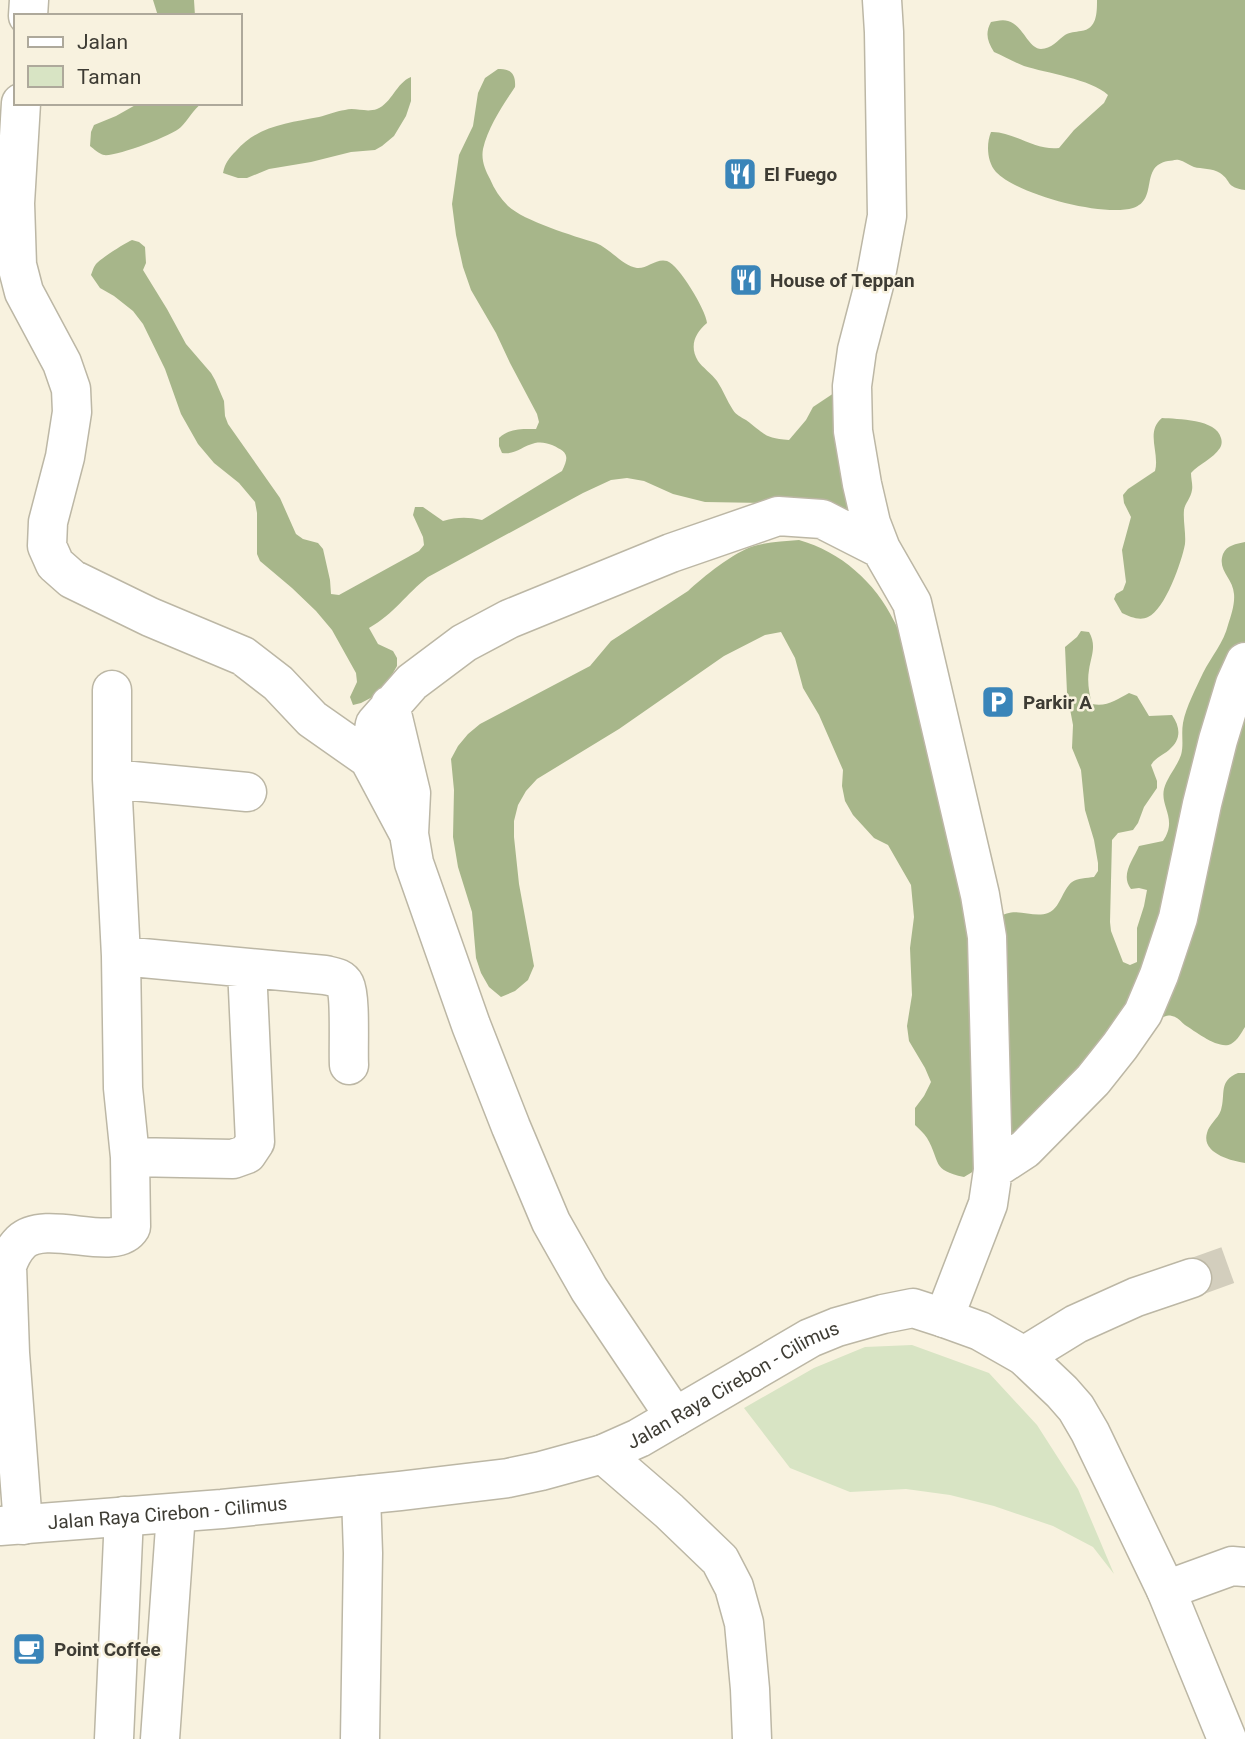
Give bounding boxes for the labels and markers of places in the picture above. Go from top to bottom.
restaurant icon: El Fuego [721,155,759,193]
place label: El Fuego [764,163,837,186]
restaurant icon: House of Teppan [727,261,765,299]
place label: House of Teppan [770,269,915,292]
parking icon: Parkir A [979,683,1017,721]
place label: Parkir A [1023,691,1092,714]
cafe icon: Point Coffee [10,1630,48,1668]
place label: Point Coffee [54,1638,161,1661]

